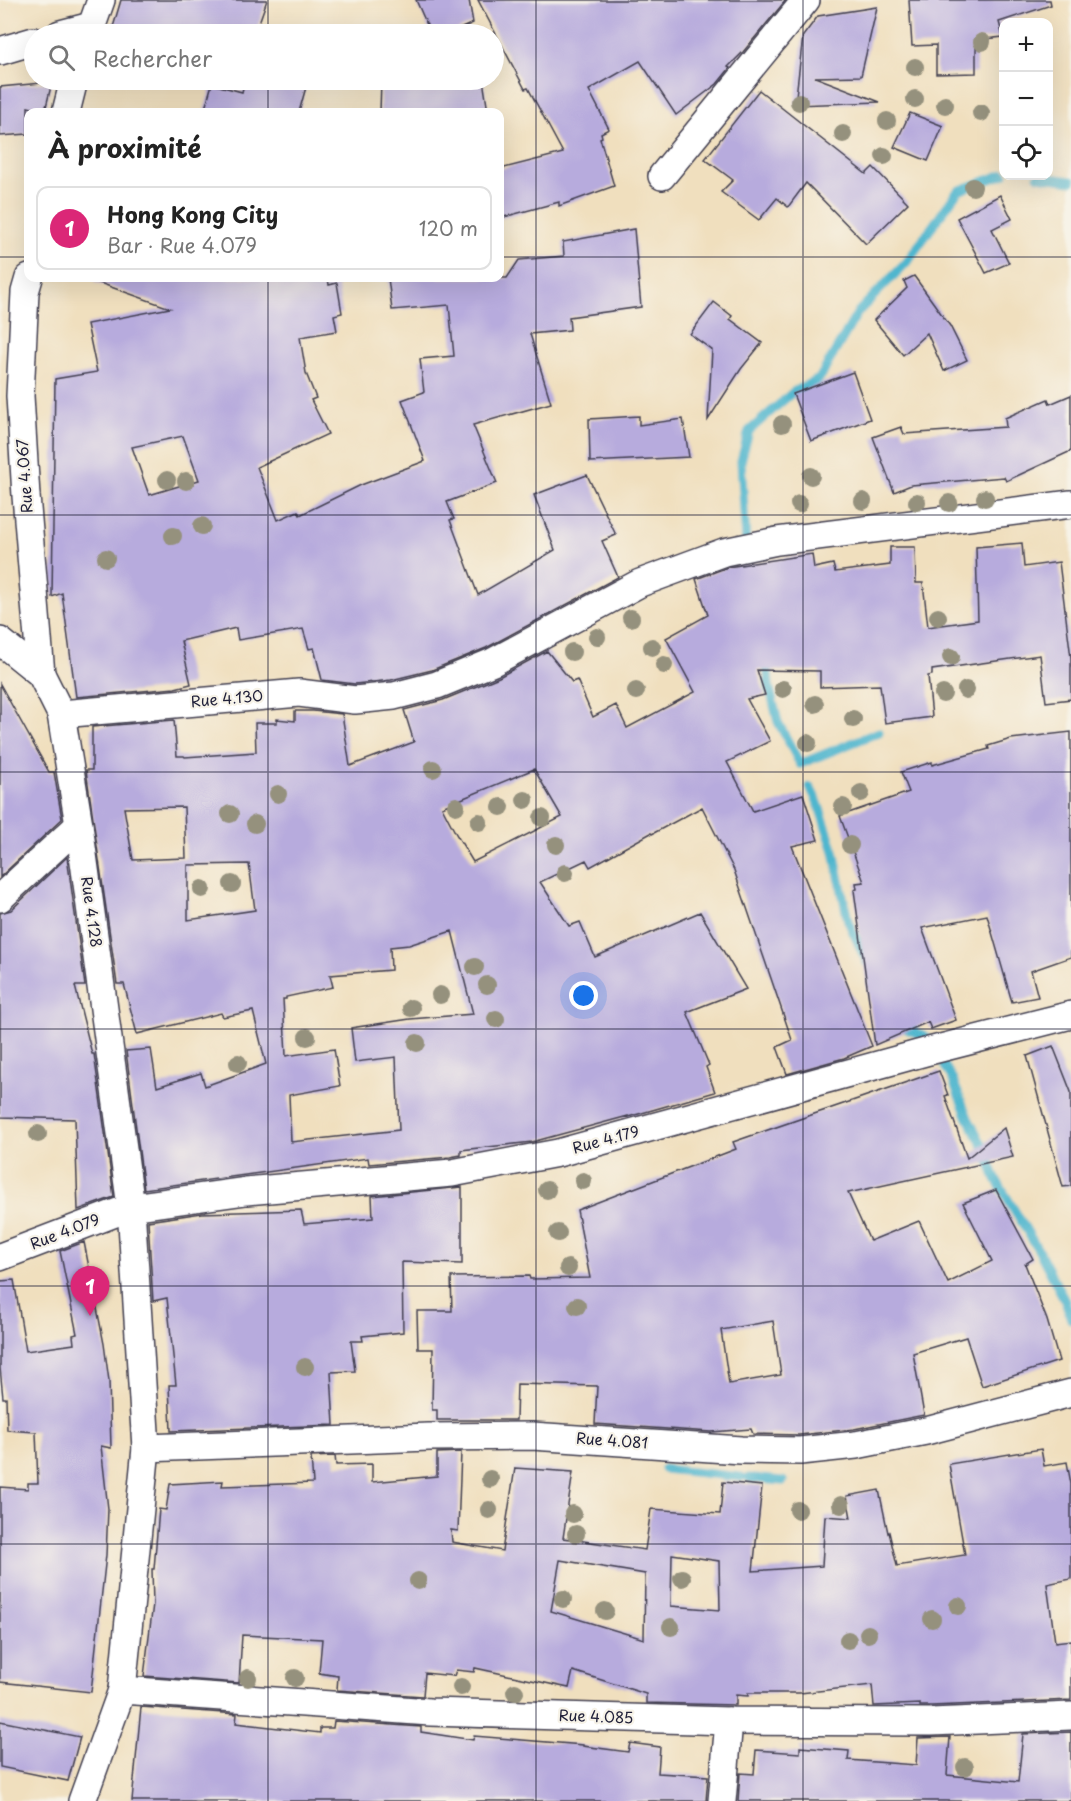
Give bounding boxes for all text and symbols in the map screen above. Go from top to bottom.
map controls [999,18,1053,180]
button: + [999,18,1053,72]
search box [24,24,504,90]
icon: search [45,41,78,74]
text: Rechercher [93,41,212,74]
button: − [999,72,1053,126]
button: locate [999,126,1053,180]
text: À proximité [48,128,202,167]
text: Hong Kong City [107,197,278,230]
text: 1 [65,213,74,243]
text: 120 m [419,213,478,243]
text: Bar · Rue 4.079 [107,230,257,260]
street label: Rue 4.067 [9,438,38,514]
street label: Rue 4.130 [190,683,264,712]
street label: Rue 4.128 [76,875,109,949]
your location [569,981,598,1010]
street label: Rue 4.179 [570,1119,642,1158]
street label: Rue 4.079 [26,1207,103,1254]
pin: 1 [70,1266,110,1316]
street label: Rue 4.081 [575,1426,649,1453]
street label: Rue 4.085 [558,1703,634,1728]

